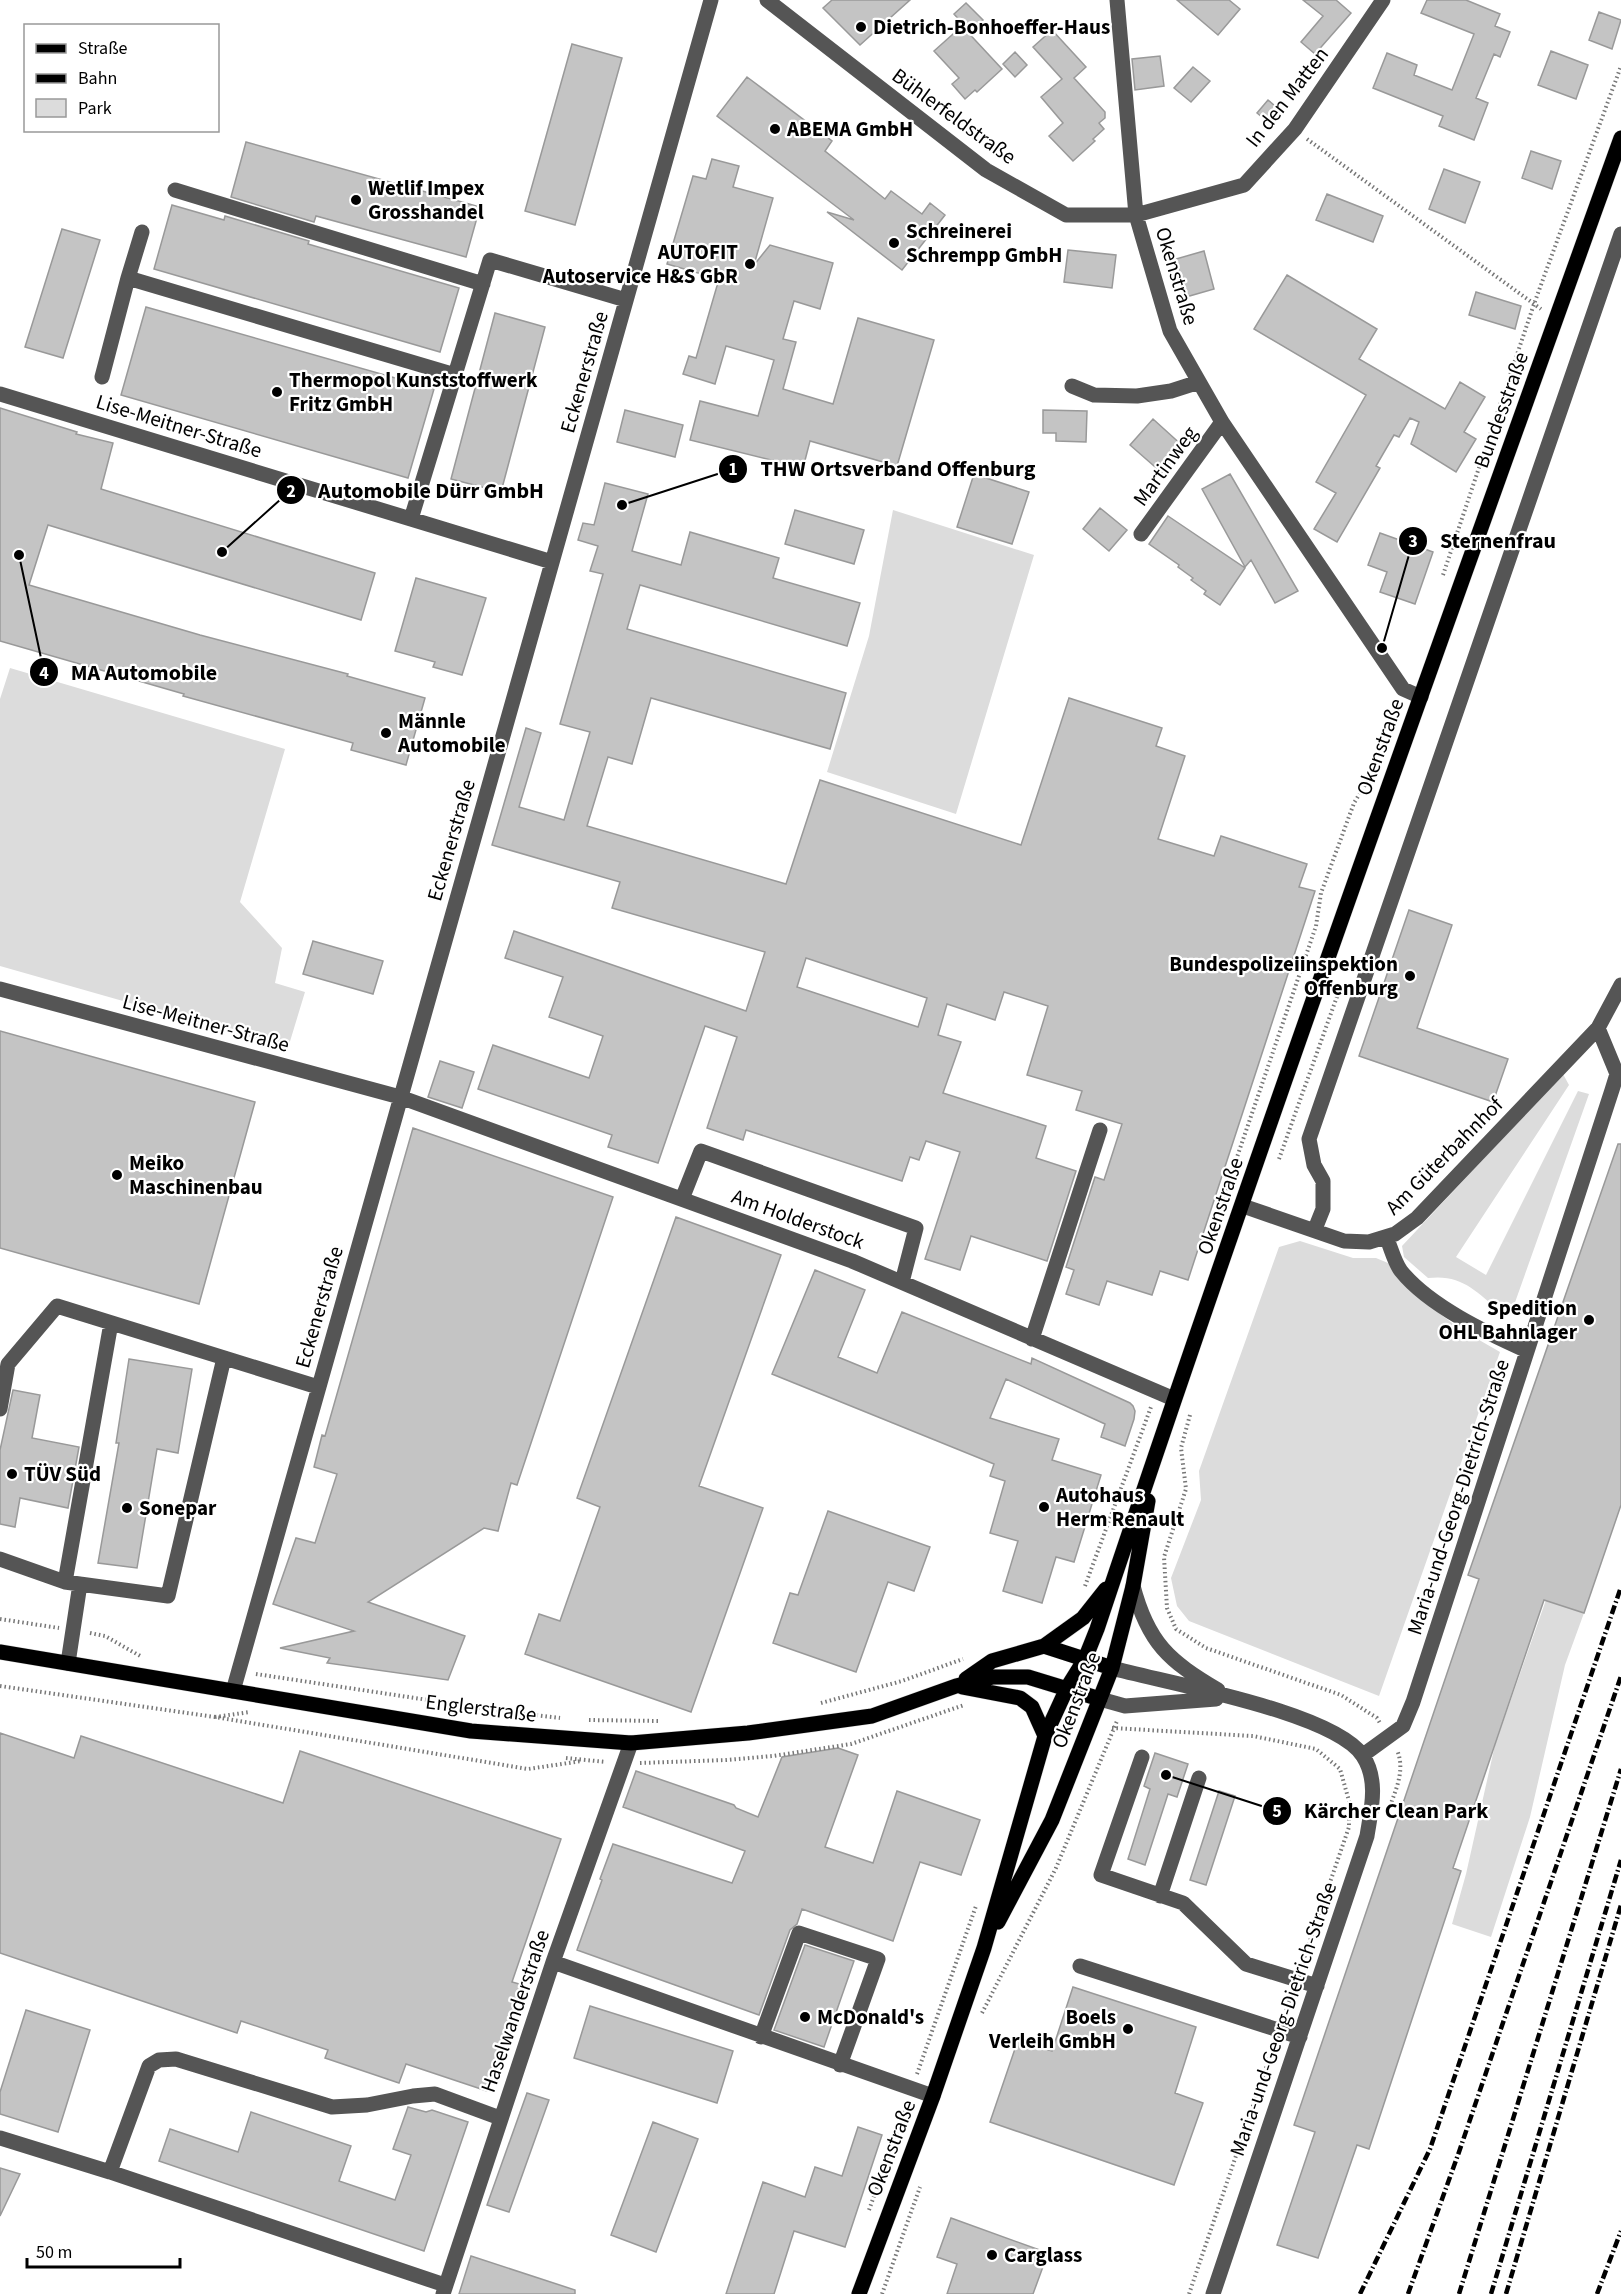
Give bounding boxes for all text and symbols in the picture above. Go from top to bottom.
place label: Dietrich-Bonhoeffer-Haus [873,12,1110,42]
marker: Dietrich-Bonhoeffer-Haus [854,20,868,34]
legend [24,24,219,132]
text: Straße [78,36,128,61]
street label: In den Matten [1238,41,1336,153]
street label: Bühlerfeldstraße [886,61,1022,171]
text: Bahn [78,66,117,91]
text: Park [78,96,112,121]
place label: ABEMA GmbH [786,114,913,144]
marker: ABEMA GmbH [768,122,782,136]
place label: Wetlif Impex Grosshandel [368,173,485,227]
marker: Wetlif Impex Grosshandel [349,193,363,207]
place label: Schreinerei Schrempp GmbH [906,216,1062,270]
street label: Okenstraße [1148,223,1206,329]
marker: Schreinerei Schrempp GmbH [887,236,901,250]
place label: AUTOFIT Autoservice H&S GbR [542,237,738,291]
marker: AUTOFIT Autoservice H&S GbR [743,257,757,271]
street label: Eckenerstraße [552,308,616,436]
street label: Bundesstraße [1466,348,1536,472]
place label: Thermopol Kunststoffwerk Fritz GmbH [289,365,538,419]
marker: Thermopol Kunststoffwerk Fritz GmbH [270,385,284,399]
street label: Lise-Meitner-Straße [92,387,266,465]
street label: Martinweg [1126,419,1205,512]
callout: THW Ortsverband Offenburg [718,449,1047,489]
text: THW Ortsverband Offenburg [761,453,1036,485]
text: 1 [728,457,738,482]
callout: Automobile Dürr GmbH [276,470,556,510]
text: Automobile Dürr GmbH [317,475,544,507]
text: 2 [286,479,296,504]
callout: Sternenfrau [1398,521,1568,561]
text: Sternenfrau [1440,525,1556,557]
text: 3 [1408,529,1418,554]
callout: MA Automobile [29,652,229,692]
text: MA Automobile [71,657,217,689]
text: 4 [39,661,49,686]
street label: Okenstraße [1349,694,1411,800]
place label: Männle Automobile [397,706,506,760]
marker: Männle Automobile [379,726,393,740]
street label: Eckenerstraße [419,776,483,904]
place label: Bundespolizeiinspektion Offenburg [1169,949,1398,1003]
marker: Bundespolizeiinspektion Offenburg [1403,969,1417,983]
street label: Lise-Meitner-Straße [119,986,293,1060]
street label: Am Güterbahnhof [1378,1090,1510,1222]
place label: Meiko Maschinenbau [129,1148,263,1202]
street label: Okenstraße [1189,1153,1251,1259]
marker: Meiko Maschinenbau [110,1168,124,1182]
street label: Am Holderstock [727,1181,869,1257]
street label: Eckenerstraße [287,1243,351,1371]
place label: Spedition OHL Bahnlager [1438,1293,1578,1347]
marker: Spedition OHL Bahnlager [1582,1313,1596,1327]
street label: Maria-und-Georg-Dietrich-Straße [1399,1355,1517,1639]
place label: TÜV Süd [24,1459,101,1489]
marker: TÜV Süd [5,1467,19,1481]
place label: Autohaus Herm Renault [1055,1480,1184,1534]
place label: Sonepar [139,1493,217,1523]
marker: Autohaus Herm Renault [1037,1500,1051,1514]
marker: Sonepar [120,1501,134,1515]
street label: Okenstraße [1044,1647,1108,1753]
street label: Englerstraße [424,1686,538,1730]
callout: Kärcher Clean Park [1262,1791,1501,1831]
text: Kärcher Clean Park [1304,1795,1488,1827]
text: 5 [1272,1799,1282,1824]
street label: Maria-und-Georg-Dietrich-Straße [1222,1878,1344,2160]
street label: Haselwanderstraße [473,1926,557,2096]
place label: McDonald's [817,2002,924,2032]
place label: Boels Verleih GmbH [988,2002,1116,2056]
marker: McDonald's [798,2010,812,2024]
marker: Boels Verleih GmbH [1121,2022,1135,2036]
street label: Okenstraße [859,2095,923,2201]
scale bar [27,2231,180,2269]
text: 50 m [36,2240,72,2265]
place label: Carglass [1004,2240,1082,2270]
marker: Carglass [985,2248,999,2262]

